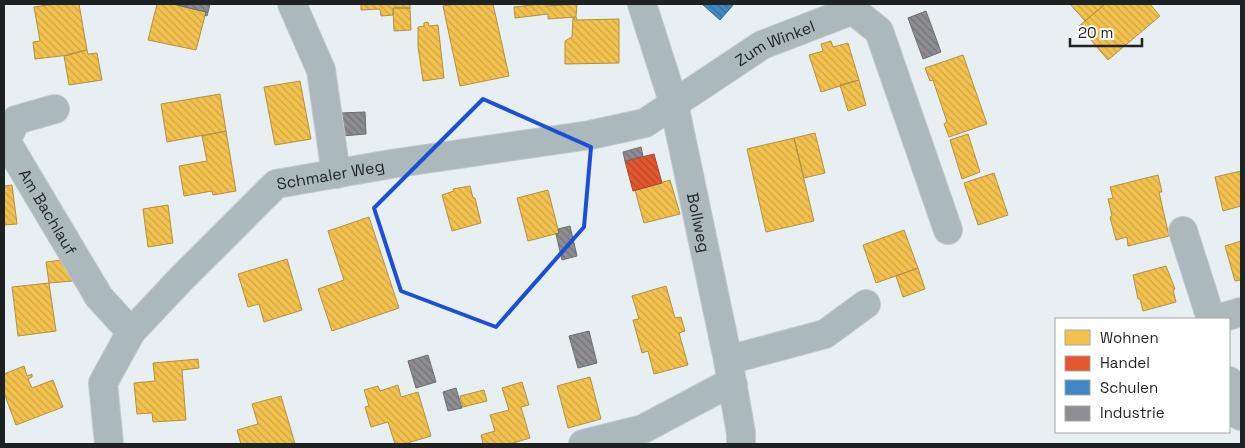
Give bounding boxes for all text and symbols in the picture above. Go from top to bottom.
street label: Zum Winkel [731,15,818,71]
scale bar [1070,15,1142,47]
text: 20 m [1078,23,1113,42]
street label: Schmaler Weg [275,155,386,194]
street label: Am Bachlauf [14,165,82,259]
street label: Bollweg [682,191,716,254]
legend [1055,318,1230,433]
text: Wohnen [1100,328,1159,347]
text: Handel [1100,353,1150,372]
text: Schulen [1100,378,1158,397]
text: Industrie [1100,403,1165,422]

